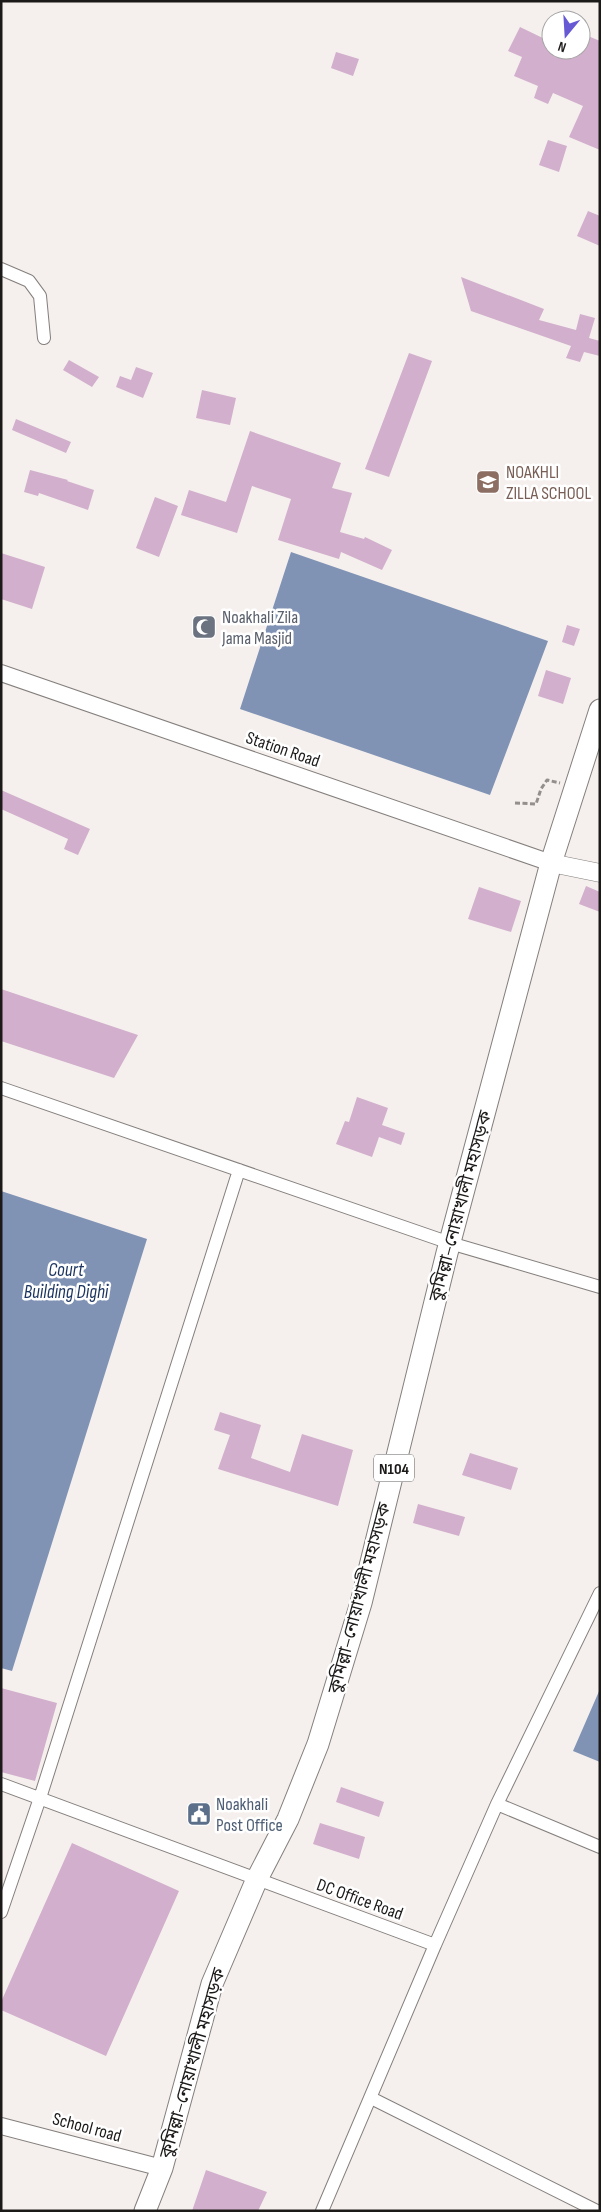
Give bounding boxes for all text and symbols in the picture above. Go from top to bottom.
north arrow [541,10,591,60]
text: N [556,38,568,56]
place label: NOAKHLI ZILLA SCHOOL [506,462,591,504]
school or university icon: NOAKHLI ZILLA SCHOOL [475,469,501,495]
place label: Noakhali Zila Jama Masjid [221,607,298,649]
mosque icon: Noakhali Zila Jama Masjid [191,614,217,640]
street label: Station Road [243,727,323,772]
street label: কুমিল্লা–নোয়াখালী মহাসড়ক [425,1108,496,1305]
water label: Court Building Dighi [24,1259,109,1304]
road number: N104 [374,1455,414,1482]
street label: কুমিল্লা–নোয়াখালী মহাসড়ক [324,1500,395,1697]
place label: Noakhali Post Office [216,1794,283,1836]
public building icon: Noakhali Post Office [186,1801,212,1827]
street label: DC Office Road [314,1874,406,1925]
street label: কুমিল্লা–নোয়াখালী মহাসড়ক [155,1965,230,2162]
street label: School road [50,2108,124,2147]

